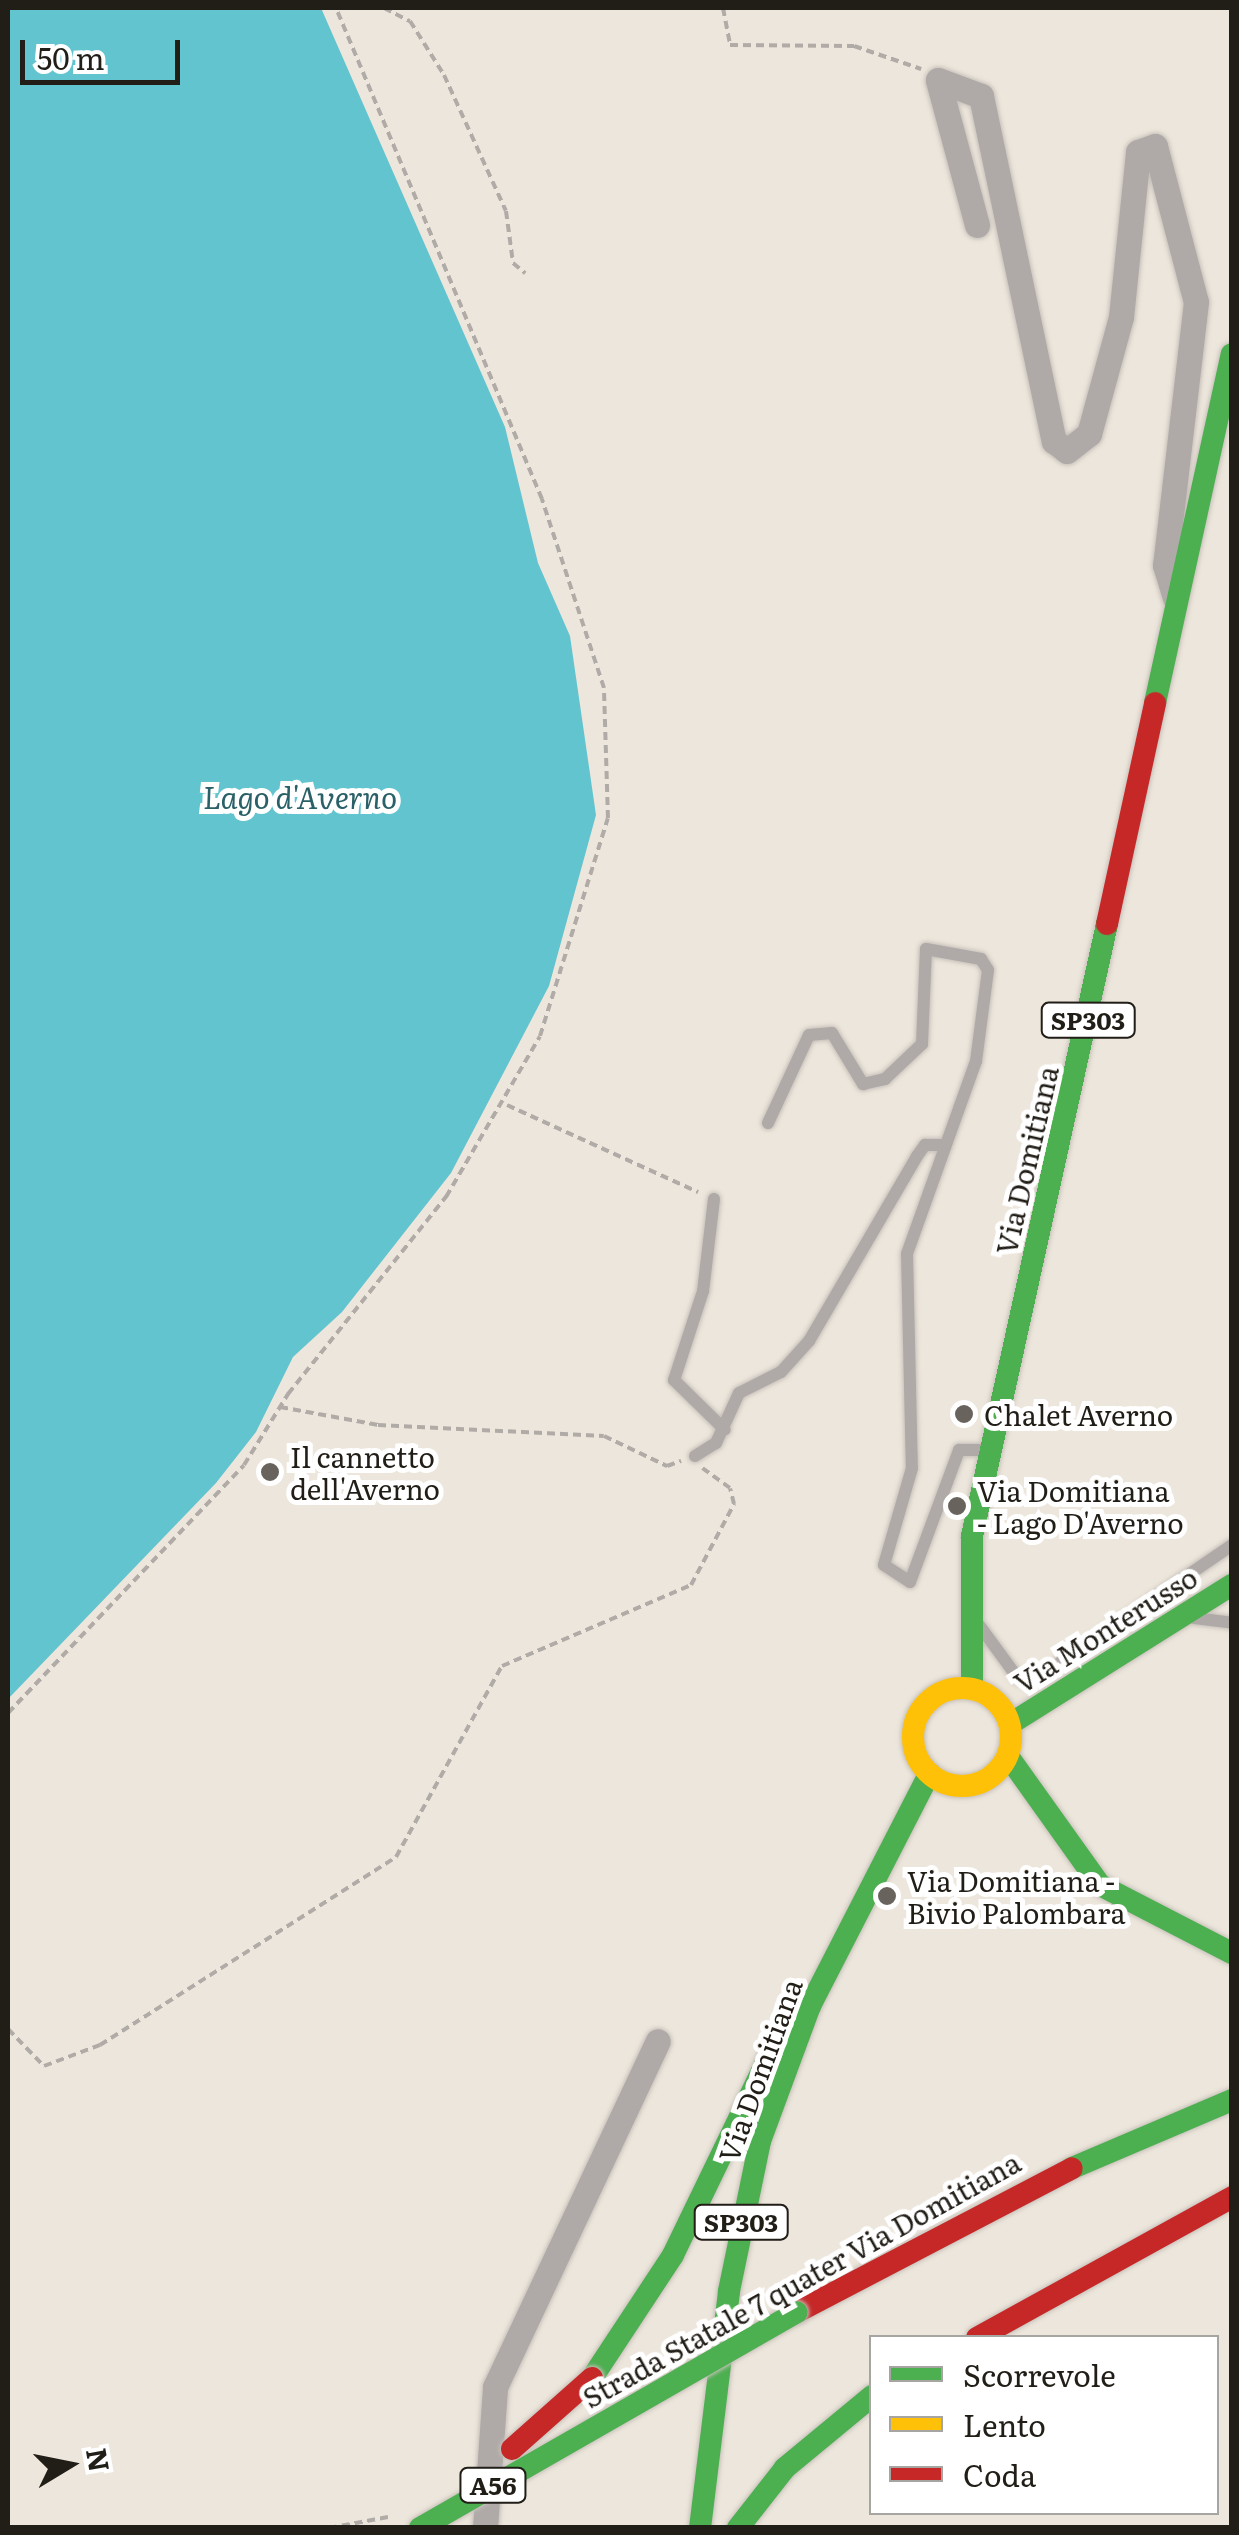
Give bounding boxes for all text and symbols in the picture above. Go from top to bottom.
scale bar [25,20,185,82]
text: 50 m [37,35,105,79]
water label: Lago d'Averno [203,778,397,814]
road number: SP303 [1040,1000,1136,1040]
street label: Via Domitiana [988,1062,1064,1258]
place label: Chalet Averno [984,1397,1173,1431]
marker: Chalet Averno [953,1403,975,1425]
place label: Il cannetto dell'Averno [290,1439,440,1505]
marker: Il cannetto dell'Averno [259,1461,281,1483]
place label: Via Domitiana - Lago D'Averno [977,1473,1184,1539]
marker: Via Domitiana - Lago D'Averno [946,1495,968,1517]
street label: Via Monterusso [1007,1559,1203,1699]
place label: Via Domitiana - Bivio Palombara [907,1863,1126,1929]
marker: Via Domitiana - Bivio Palombara [876,1885,898,1907]
street label: Via Domitiana [710,1974,808,2166]
street label: Strada Statale 7 quater Via Domitiana [576,2144,1026,2414]
road number: SP303 [694,2202,788,2242]
legend [869,2335,1219,2515]
text: Scorrevole [963,2352,1116,2396]
text: Lento [963,2402,1046,2446]
north arrow [20,2415,120,2515]
text: N [77,2445,122,2475]
text: Coda [963,2452,1036,2496]
road number: A56 [458,2465,528,2505]

